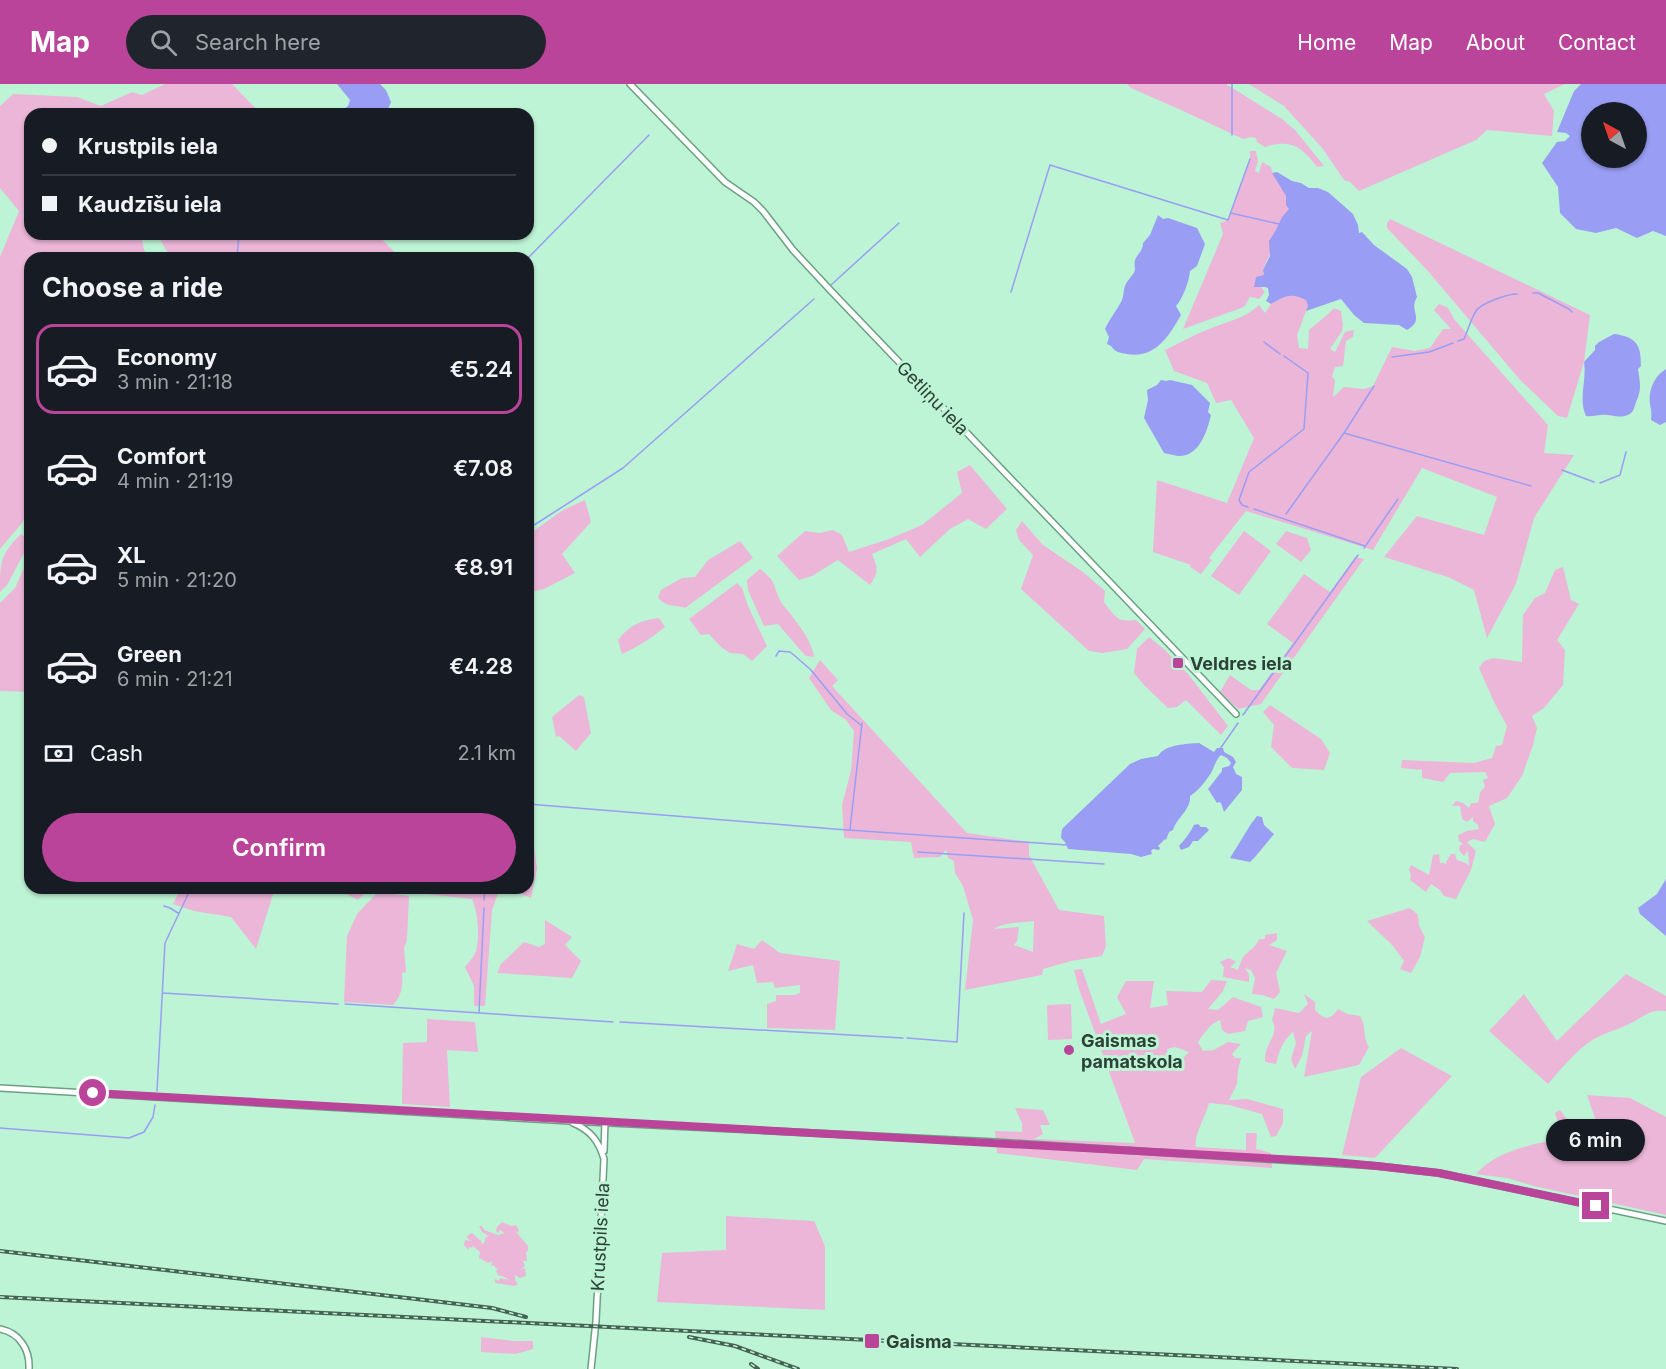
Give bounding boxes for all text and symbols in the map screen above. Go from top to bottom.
search box [126,15,546,69]
text: Map [30,25,90,59]
icon: search [147,26,180,59]
text: Search here [195,29,321,55]
text: Home [1297,30,1356,55]
text: Map [1389,30,1433,55]
text: About [1466,30,1525,55]
text: Contact [1558,30,1636,55]
north arrow [1581,102,1647,168]
map controls [1581,102,1647,168]
text: Krustpils iela [78,133,218,159]
text: Kaudzīšu iela [78,191,222,217]
text: Choose a ride [42,271,223,304]
icon: car [45,342,99,396]
text: Economy [117,344,217,370]
text: €5.24 [450,356,513,382]
street label: Getliņu iela [892,357,973,440]
text: 3 min · 21:18 [117,370,233,394]
icon: car [45,441,99,495]
text: Comfort [117,443,206,469]
text: €7.08 [453,455,513,481]
text: 4 min · 21:19 [117,469,233,493]
icon: car [45,540,99,594]
text: XL [117,542,146,568]
text: €8.91 [454,554,513,580]
text: 5 min · 21:20 [117,568,237,592]
icon: car [45,639,99,693]
text: Green [117,641,182,667]
text: €4.28 [449,653,513,679]
place label: Veldres iela [1190,653,1292,674]
marker: Veldres iela [1171,656,1185,670]
text: 6 min · 21:21 [117,667,233,691]
icon: cash [42,737,75,770]
text: Cash [90,740,143,766]
text: 2.1 km [458,741,516,765]
button: Confirm [42,813,516,882]
place label: Gaismas pamatskola [1081,1030,1183,1072]
marker: Gaismas pamatskola [1062,1043,1076,1057]
route start [79,1079,106,1106]
callout: 6 min [1546,1119,1646,1161]
text: 6 min [1569,1128,1622,1152]
street label: Krustpils iela [587,1182,613,1292]
route end [1582,1192,1609,1219]
place label: Gaisma [886,1331,952,1352]
marker: Gaisma [863,1332,881,1350]

